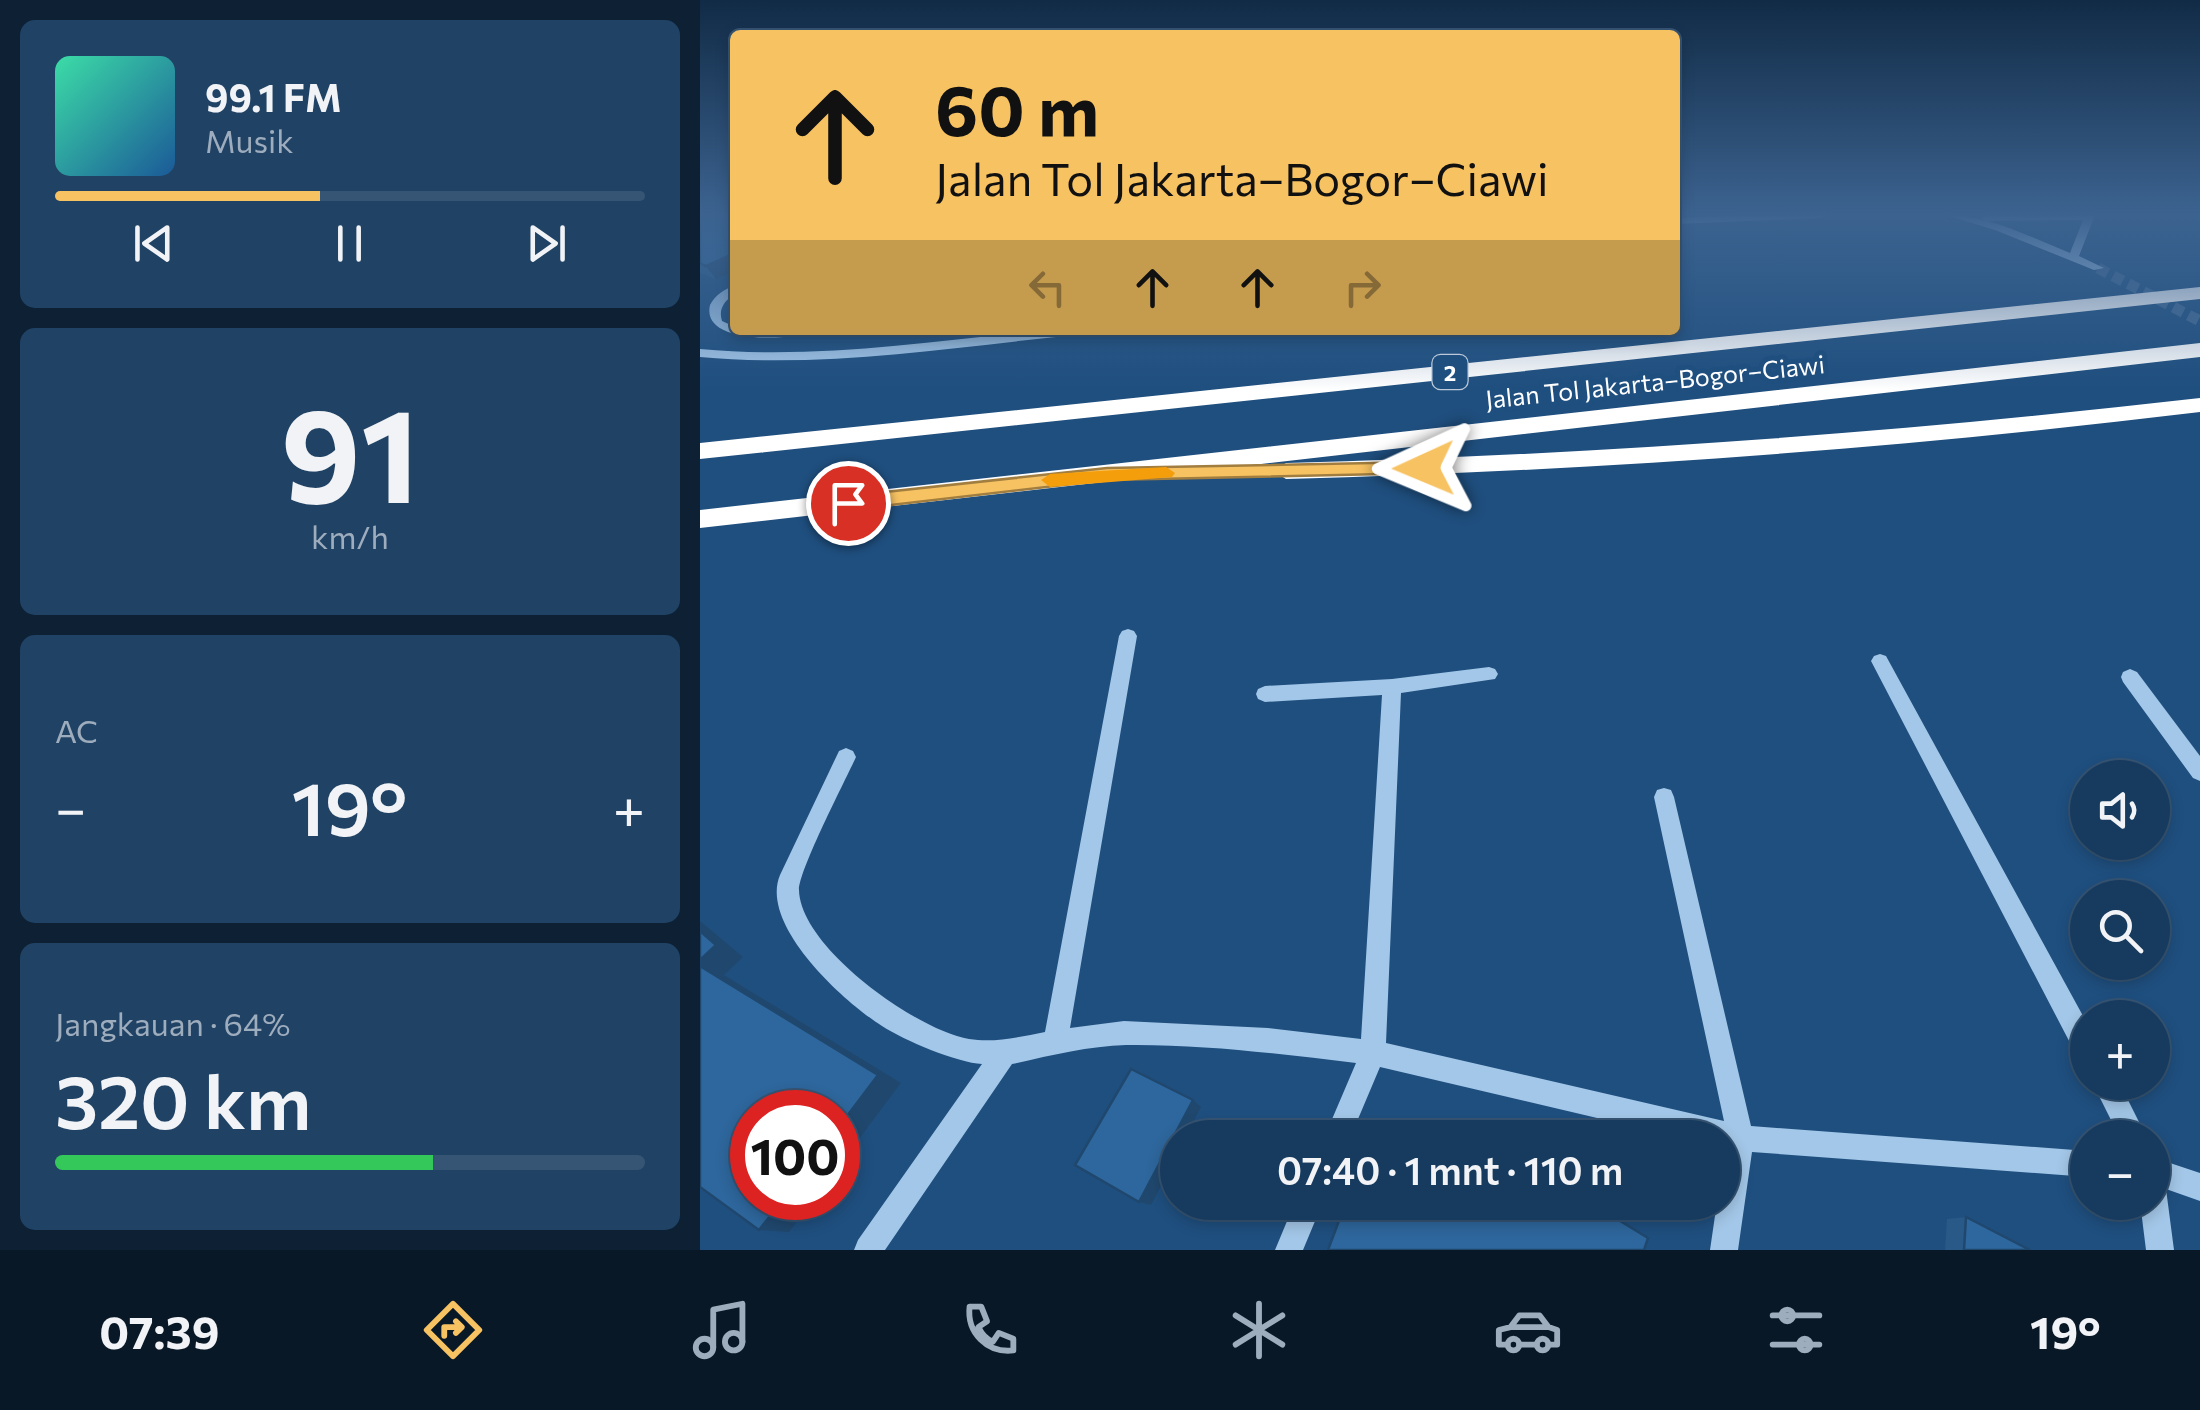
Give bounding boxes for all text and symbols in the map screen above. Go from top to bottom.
text: 60 m [935,65,1099,150]
icon: ahead [770,70,900,200]
text: 99.1 FM [205,73,342,120]
text: Musik [205,120,294,160]
text: Jalan Tol Jakarta–Bogor–Ciawi [935,150,1549,205]
icon: previous [126,216,181,271]
icon: pause [322,216,377,271]
icon: next [519,216,574,271]
icon: left [1020,260,1075,315]
icon: ahead [1125,260,1180,315]
icon: ahead [1230,260,1285,315]
icon: right [1335,260,1390,315]
street label: Jalan Tol Jakarta–Bogor–Ciawi [1484,348,1826,414]
road number: 2 [1432,355,1468,389]
text: 91 [280,371,420,530]
position arrow [1372,416,1476,520]
pin [806,461,891,546]
icon: arrive [821,476,876,531]
text: km/h [311,516,389,556]
text: AC [55,710,98,750]
text: 19° [291,760,407,851]
map controls [2070,760,2170,1220]
button: sound [2070,760,2170,860]
text: − [55,773,86,840]
text: + [613,773,645,840]
button: search [2070,880,2170,980]
button: + [2070,1000,2170,1100]
text: Jangkauan · 64% [55,1003,290,1043]
text: 320 km [55,1053,312,1144]
speed limit sign: 100 [730,1090,860,1220]
button: − [2070,1120,2170,1220]
text: 07:40 · 1 mnt · 110 m [1277,1146,1623,1193]
icon: directions [418,1295,488,1365]
icon: music [687,1295,757,1365]
icon: phone [955,1295,1025,1365]
icon: climate [1224,1295,1294,1365]
icon: car [1493,1295,1563,1365]
icon: filters [1761,1295,1831,1365]
text: 07:39 [99,1303,219,1358]
text: 19° [2030,1303,2101,1358]

